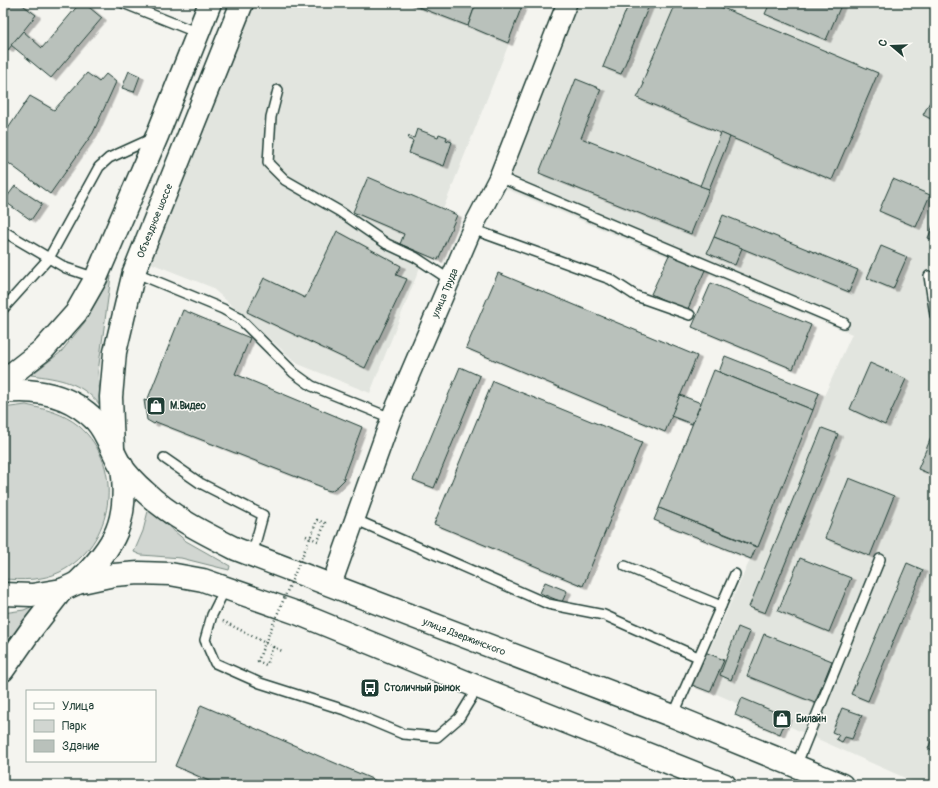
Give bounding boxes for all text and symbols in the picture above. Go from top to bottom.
north arrow [872,26,912,66]
text: С [876,37,890,48]
street label: Объездное шоссе [135,182,175,260]
street label: улица Труда [429,266,461,320]
shop icon: М.Видео [145,395,167,417]
place label: М.Видео [170,400,206,412]
street label: улица Дзержинского [420,615,508,659]
bus stop icon: Столичный рынок [359,677,381,699]
place label: Столичный рынок [384,682,461,694]
legend [26,690,156,762]
text: Улица [62,699,94,714]
shop icon: Билайн [771,708,793,730]
place label: Билайн [796,713,826,725]
text: Парк [62,719,87,734]
text: Здание [62,739,99,754]

